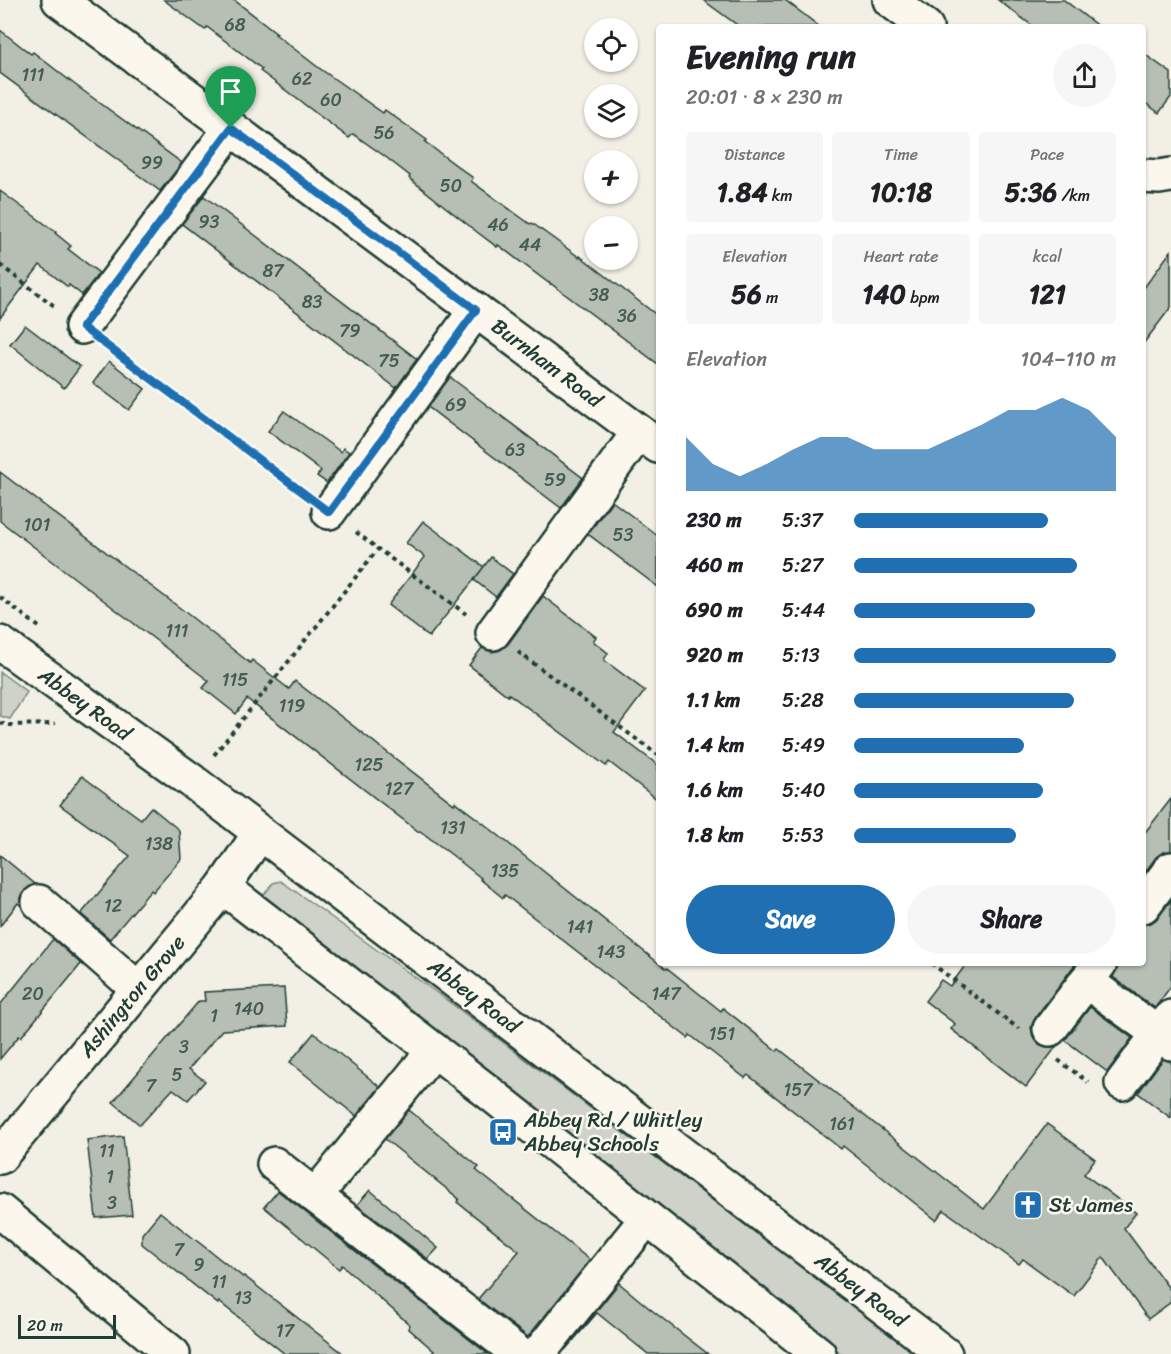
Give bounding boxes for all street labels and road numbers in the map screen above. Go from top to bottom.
street label: Burnham Road [483,308,613,419]
street label: Abbey Road [29,656,142,752]
street label: Ashington Grove [68,926,195,1067]
street label: Abbey Road [418,948,530,1045]
street label: Abbey Road [805,1242,917,1339]

